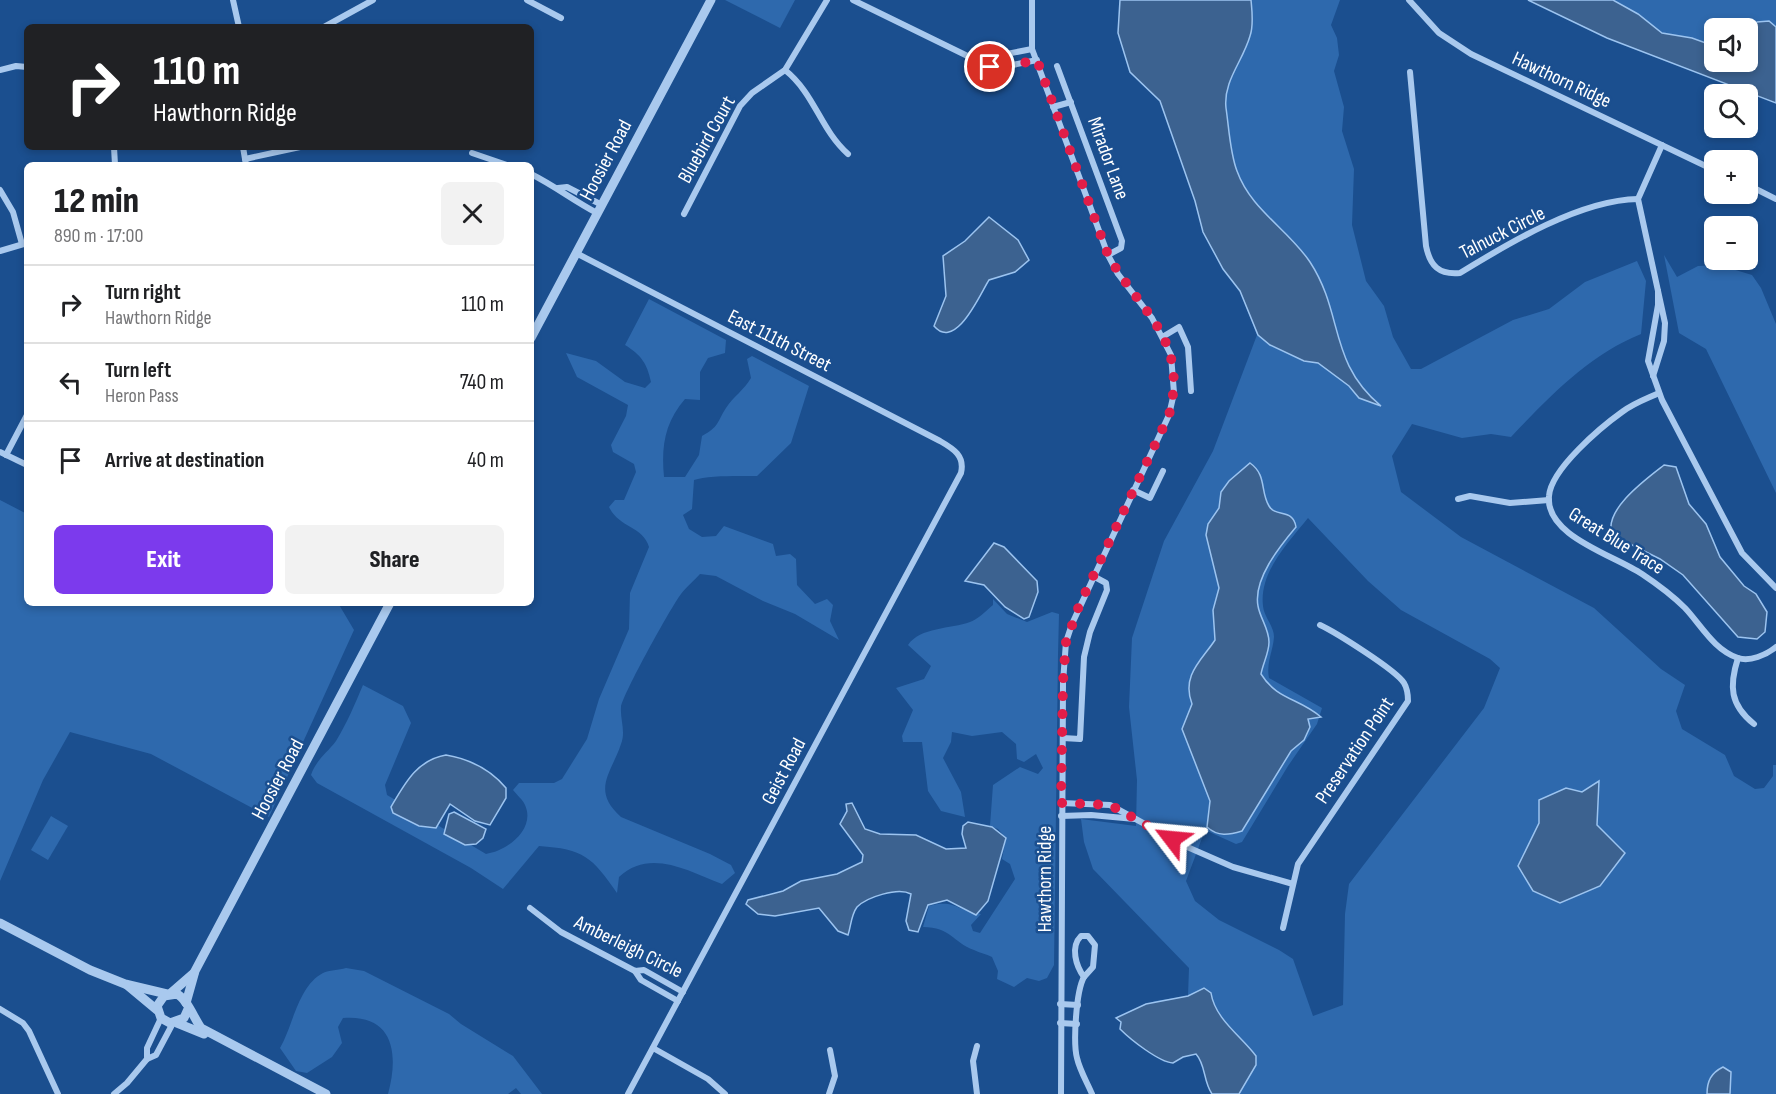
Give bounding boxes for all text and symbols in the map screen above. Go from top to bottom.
map controls [1704,18,1758,270]
button: sound [1704,18,1758,72]
pin [964,41,1015,92]
text: 110 m [153,46,240,97]
street label: Hawthorn Ridge [1508,46,1615,113]
icon: right [54,48,132,126]
icon: arrive [973,50,1006,83]
button: search [1704,84,1758,138]
street label: Bluebird Court [673,92,741,187]
text: Hawthorn Ridge [153,97,297,129]
street label: Mirador Lane [1082,114,1134,203]
street label: Hoosier Road [575,116,637,205]
button: + [1704,150,1758,204]
text: 12 min [54,180,139,223]
button: close [441,182,504,245]
street label: Talnuck Circle [1456,201,1549,265]
button: − [1704,216,1758,270]
text: 890 m · 17:00 [54,224,143,248]
text: Turn right [105,279,181,306]
icon: right [54,288,87,321]
text: 110 m [461,291,504,318]
street label: East 111th Street [724,305,835,377]
text: Hawthorn Ridge [105,306,212,330]
text: Turn left [105,357,171,384]
icon: left [54,366,87,399]
text: 740 m [460,369,504,396]
text: Heron Pass [105,384,179,408]
icon: arrive [54,444,87,477]
text: Arrive at destination [105,447,264,474]
text: 40 m [467,447,504,474]
street label: Great Blue Trace [1564,502,1669,580]
button: Exit [54,525,273,594]
button: Share [285,525,504,594]
street label: Preservation Point [1310,693,1399,808]
street label: Geist Road [756,734,811,809]
street label: Hoosier Road [247,735,309,824]
position arrow [1140,807,1204,871]
street label: Hawthorn Ridge [1033,826,1057,932]
street label: Amberleigh Circle [570,910,687,983]

